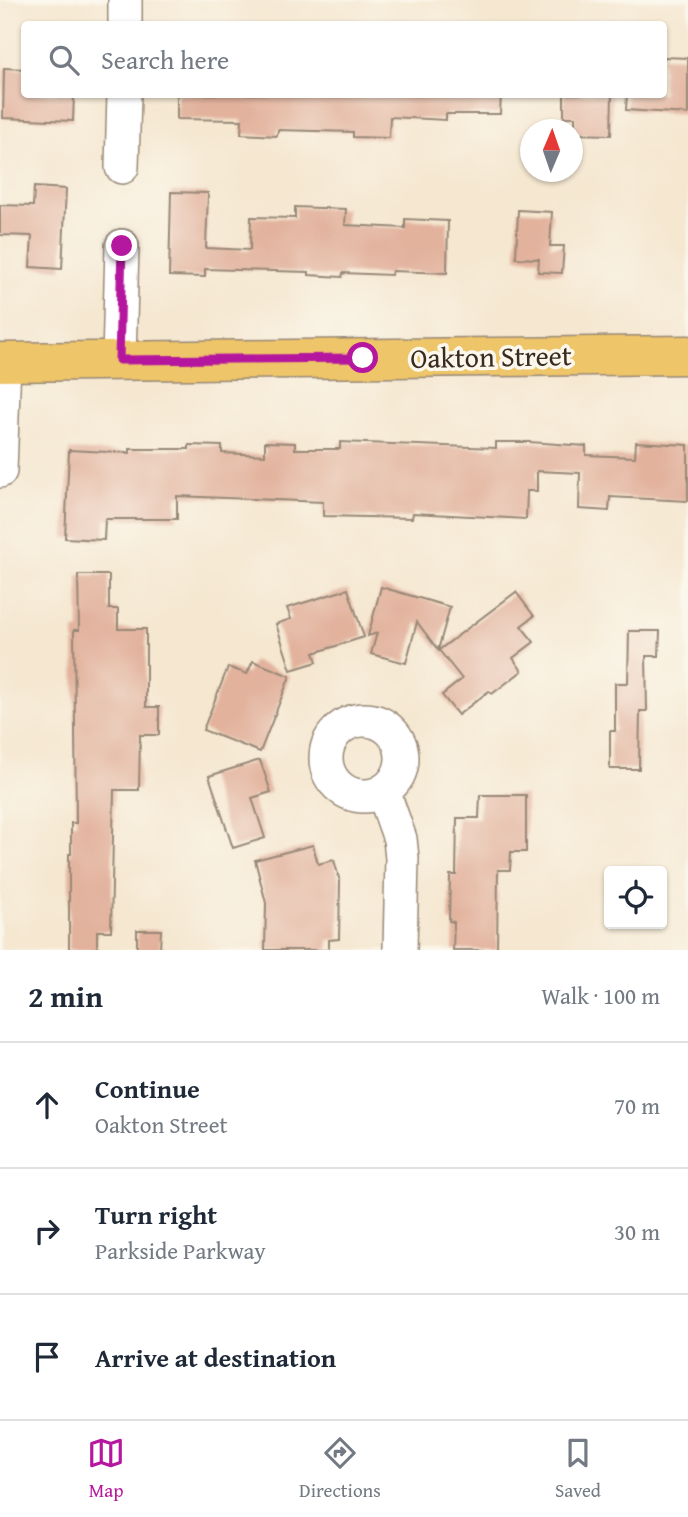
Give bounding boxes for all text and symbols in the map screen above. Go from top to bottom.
search box [21,21,667,98]
text: Search here [101,40,229,79]
icon: search [45,41,83,79]
north arrow [520,119,583,182]
route end [106,230,137,261]
street label: Oakton Street [410,334,572,378]
route start [347,342,378,373]
map controls [604,866,667,929]
button: locate [604,866,667,929]
text: 2 min [28,974,103,1018]
text: Walk · 100 m [541,979,660,1012]
text: Continue [95,1069,200,1108]
icon: ahead [28,1086,66,1124]
text: 70 m [614,1089,660,1122]
text: Oakton Street [95,1108,228,1141]
text: Turn right [95,1195,217,1234]
icon: right [28,1212,66,1250]
text: 30 m [614,1215,660,1248]
text: Parkside Parkway [95,1234,266,1267]
icon: arrive [28,1338,66,1376]
text: Arrive at destination [95,1338,336,1377]
tab: Map [87,1434,125,1504]
tab: Directions [299,1434,381,1504]
tab: Saved [555,1434,601,1504]

